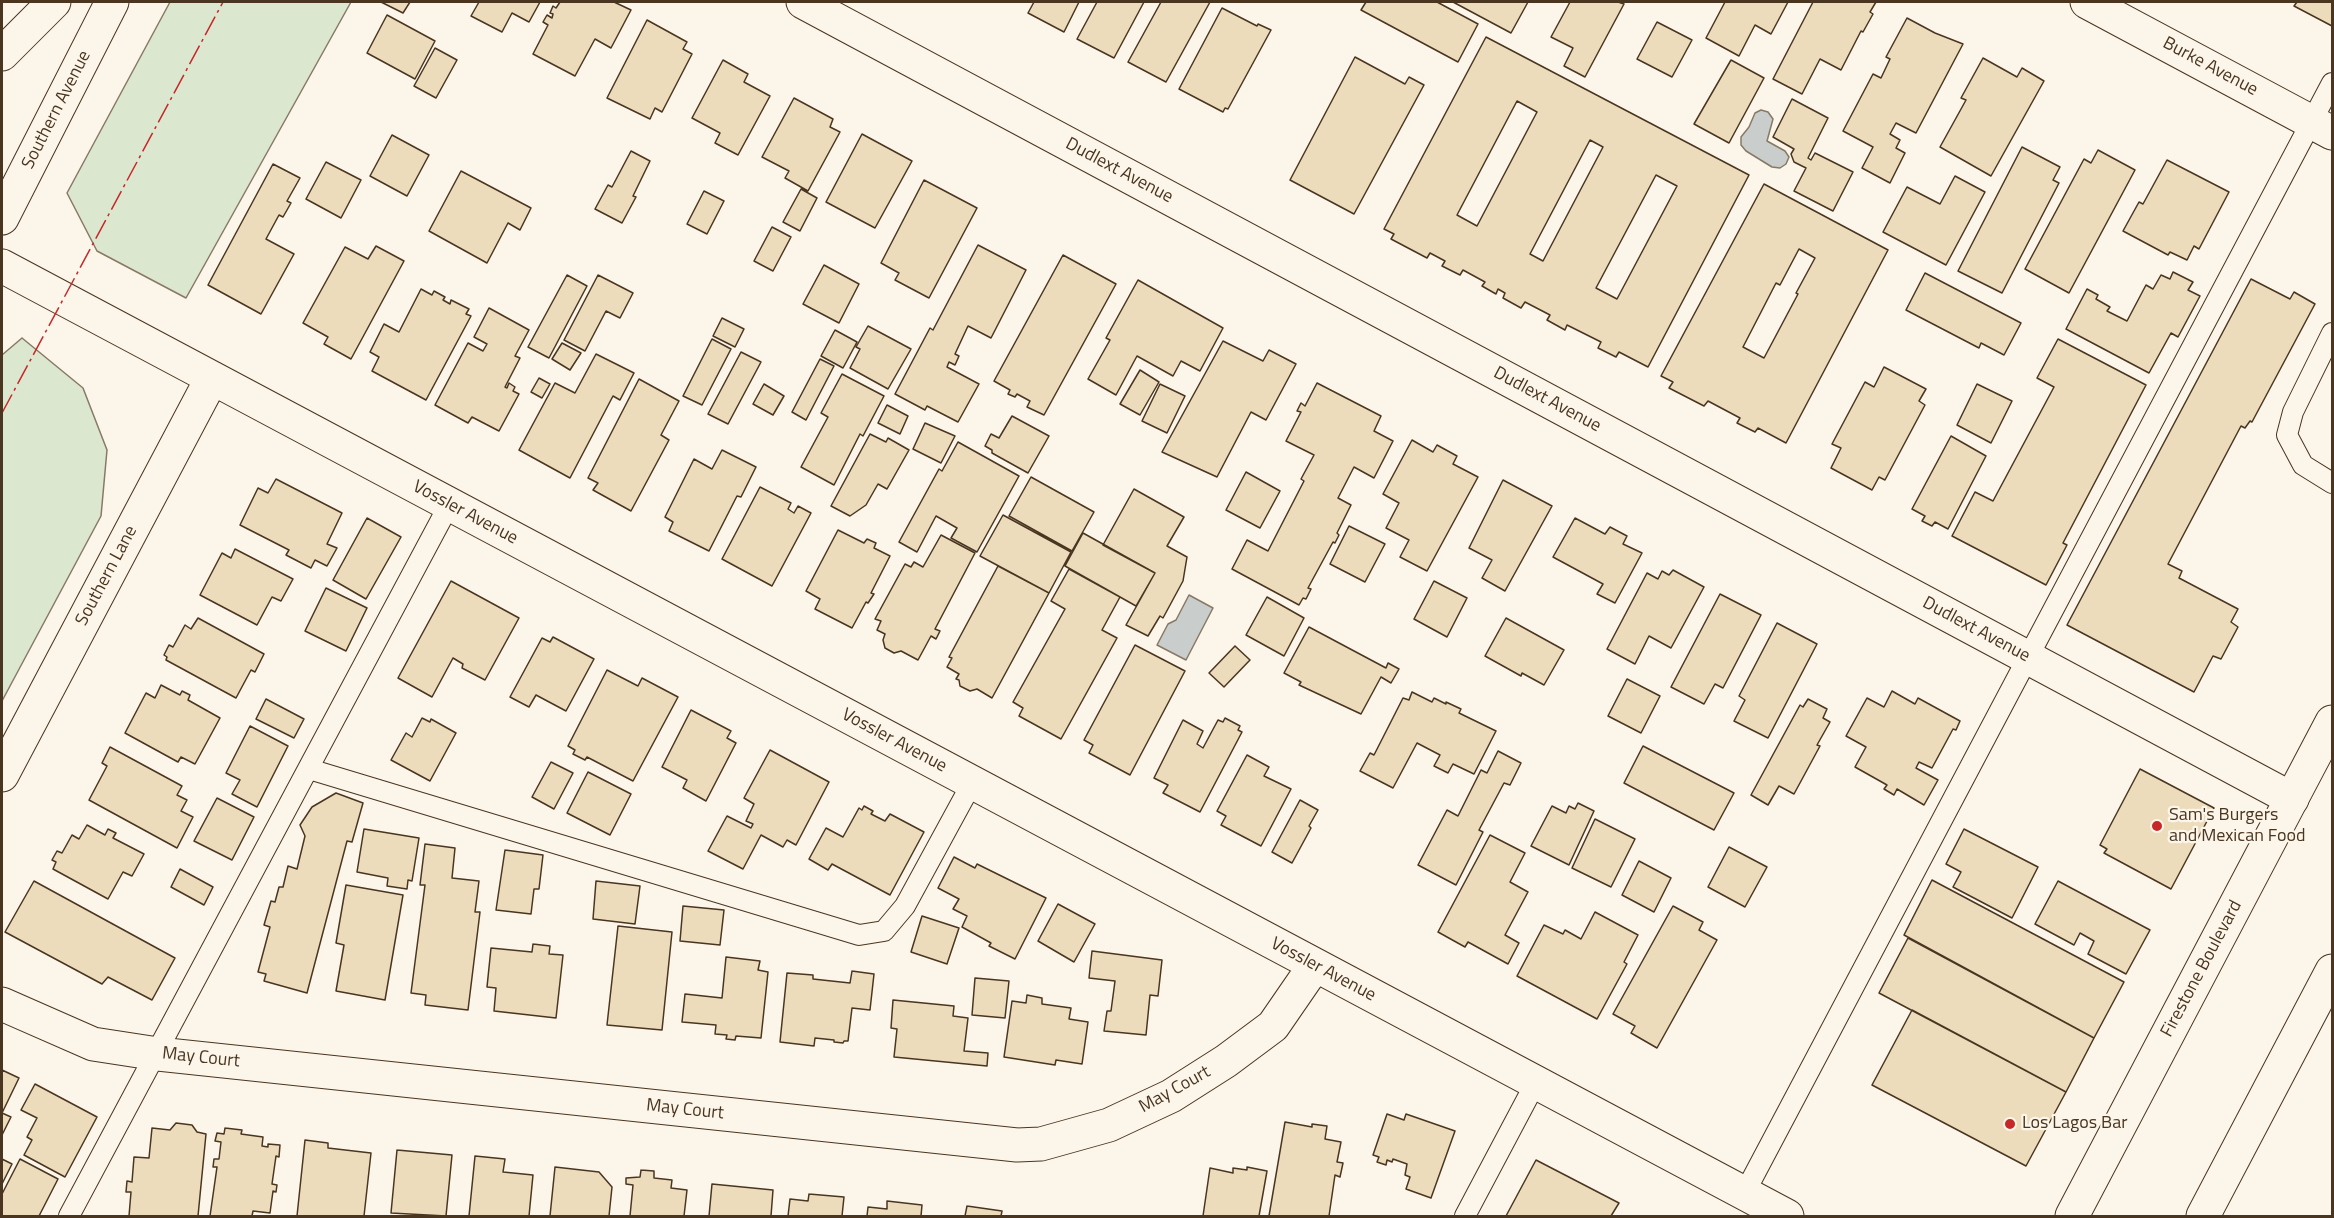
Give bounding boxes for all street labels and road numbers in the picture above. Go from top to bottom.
street label: Burke Avenue [2159,33,2261,101]
street label: Southern Avenue [18,47,96,173]
street label: Dudlext Avenue [1062,134,1176,208]
street label: Dudlext Avenue [1490,363,1604,437]
street label: Vossler Avenue [409,476,521,550]
street label: Southern Lane [72,522,142,630]
street label: Dudlext Avenue [1919,593,2033,667]
street label: Vossler Avenue [838,704,950,778]
street label: Firestone Boulevard [2157,897,2247,1041]
street label: Vossler Avenue [1267,933,1379,1007]
street label: May Court [161,1043,241,1073]
street label: May Court [1136,1062,1214,1118]
street label: May Court [645,1095,725,1125]

